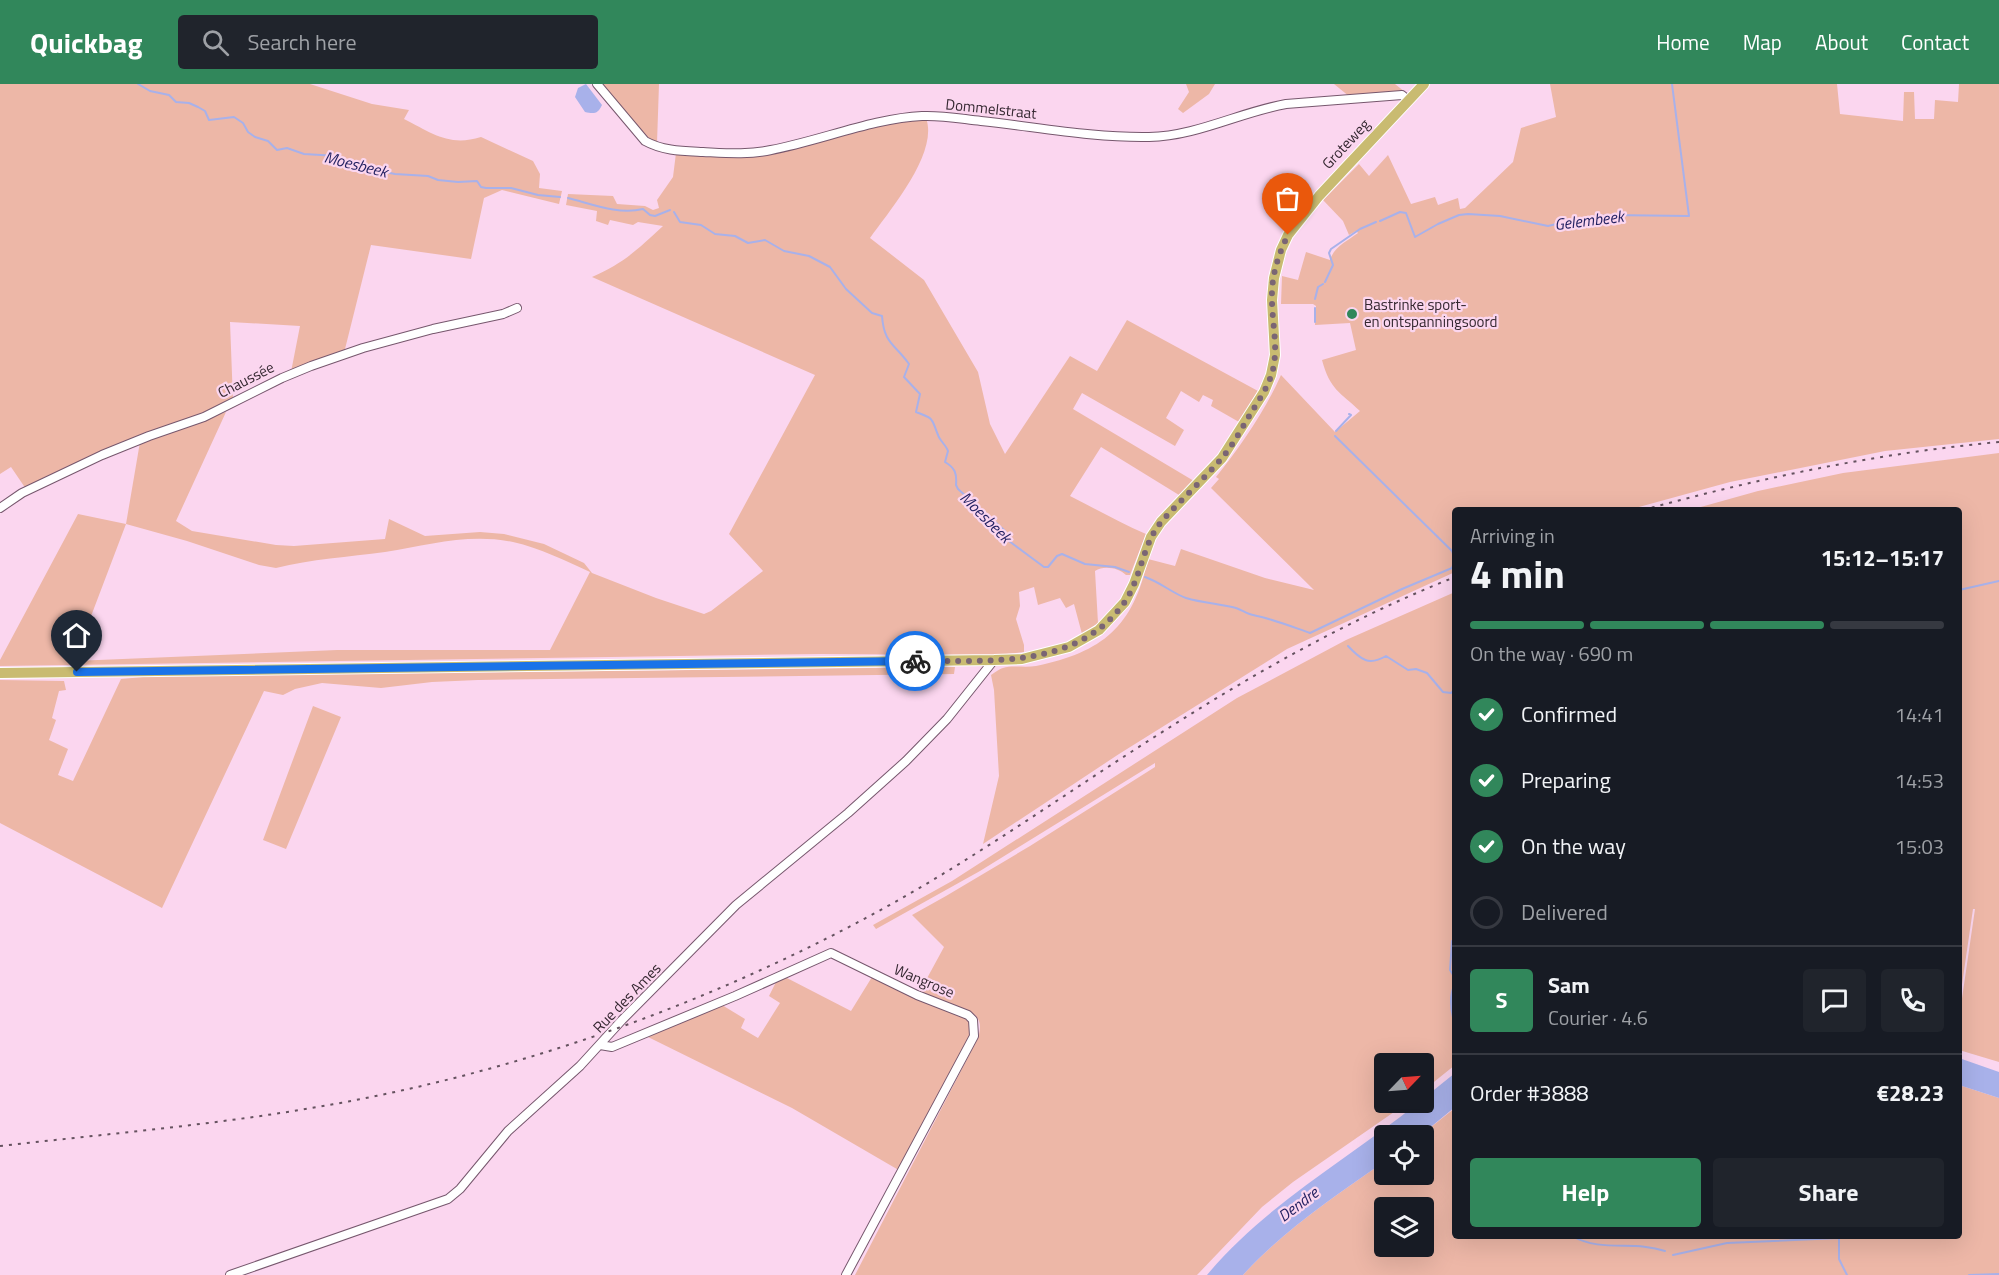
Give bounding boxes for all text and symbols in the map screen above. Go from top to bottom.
search box [178,15,598,69]
text: Quickbag [30,21,142,64]
text: Search here [247,25,357,59]
icon: search [199,26,232,59]
text: Home [1656,26,1710,58]
text: Map [1743,26,1782,58]
text: About [1815,26,1868,58]
text: Contact [1901,26,1969,58]
street label: Dommelstraat [944,92,1038,125]
street label: Groteweg [1316,113,1375,174]
water label: Moesbeek [322,145,392,184]
pin [1262,173,1313,235]
icon: bag [1271,182,1304,215]
water label: Gelembeek [1553,204,1627,236]
place label: Bastrinke sport- en ontspanningsoord [1364,293,1497,333]
marker: Bastrinke sport- en ontspanningsoord [1345,307,1359,321]
street label: Chaussée [213,356,278,404]
water label: Moesbeek [955,486,1019,550]
text: Arriving in [1470,520,1555,551]
text: 15:12–15:17 [1821,541,1944,575]
text: 4 min [1470,544,1565,603]
pin [51,610,102,672]
icon: home [60,619,93,652]
courier [885,631,945,691]
text: On the way · 690 m [1470,638,1633,669]
icon: bike [899,645,932,678]
text: Confirmed [1521,697,1617,731]
icon: check [1470,698,1503,731]
text: 14:41 [1895,699,1944,730]
text: Preparing [1521,763,1611,797]
icon: check [1470,764,1503,797]
text: 14:53 [1895,765,1944,796]
text: On the way [1521,829,1626,863]
icon: check [1470,830,1503,863]
text: 15:03 [1895,831,1944,862]
text: Delivered [1521,895,1608,929]
street label: Rue des Ames [587,957,666,1038]
street label: Wangrose [890,957,958,1004]
text: Sam [1548,968,1590,1002]
button: chat [1803,969,1866,1032]
button: phone [1881,969,1944,1032]
text: S [1496,983,1507,1017]
text: Courier · 4.6 [1548,1002,1648,1033]
north arrow [1374,1053,1434,1113]
map controls [1374,1053,1434,1257]
text: Order #3888 [1470,1076,1589,1110]
text: €28.23 [1877,1076,1944,1110]
button: locate [1374,1125,1434,1185]
button: Help [1470,1158,1701,1227]
button: Share [1713,1158,1944,1227]
water label: Dendre [1273,1180,1325,1227]
button: layers [1374,1197,1434,1257]

